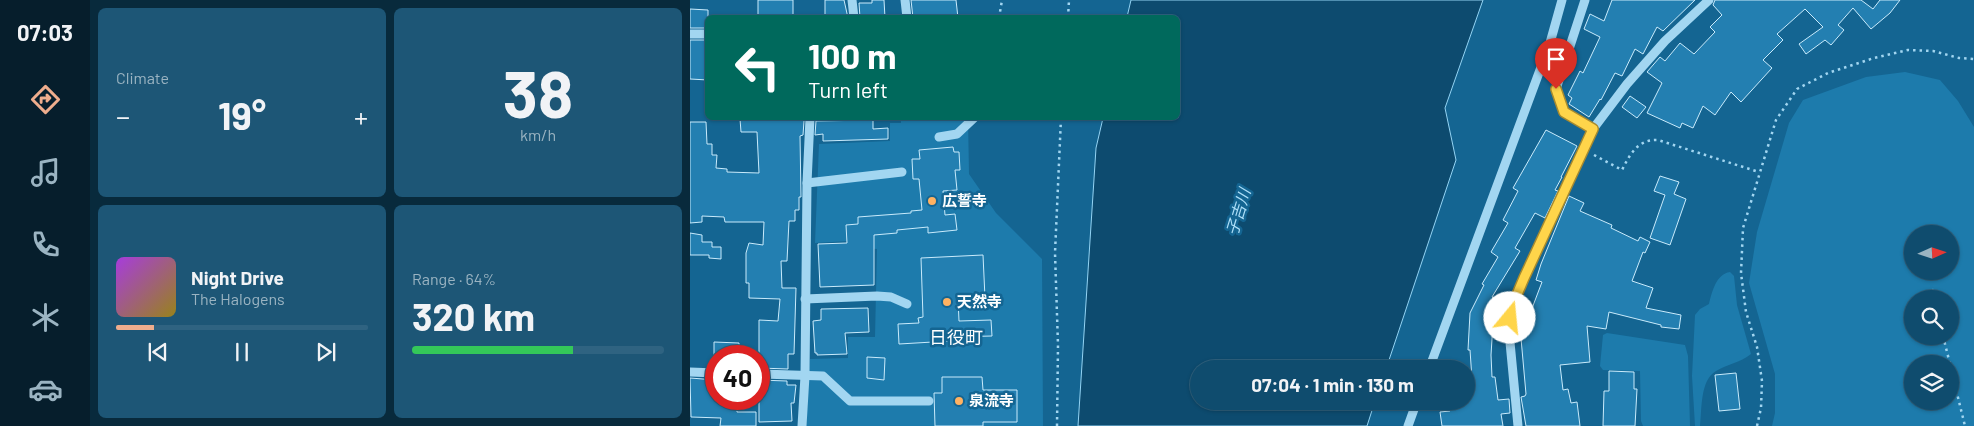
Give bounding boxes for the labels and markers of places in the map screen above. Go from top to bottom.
pin [1535,38,1577,89]
place label: 広誓寺 [942,191,987,209]
marker: 広誓寺 [926,195,938,207]
place label: 天然寺 [957,292,1002,310]
marker: 天然寺 [941,296,953,308]
place label: 泉流寺 [969,391,1014,409]
marker: 泉流寺 [953,395,965,407]

